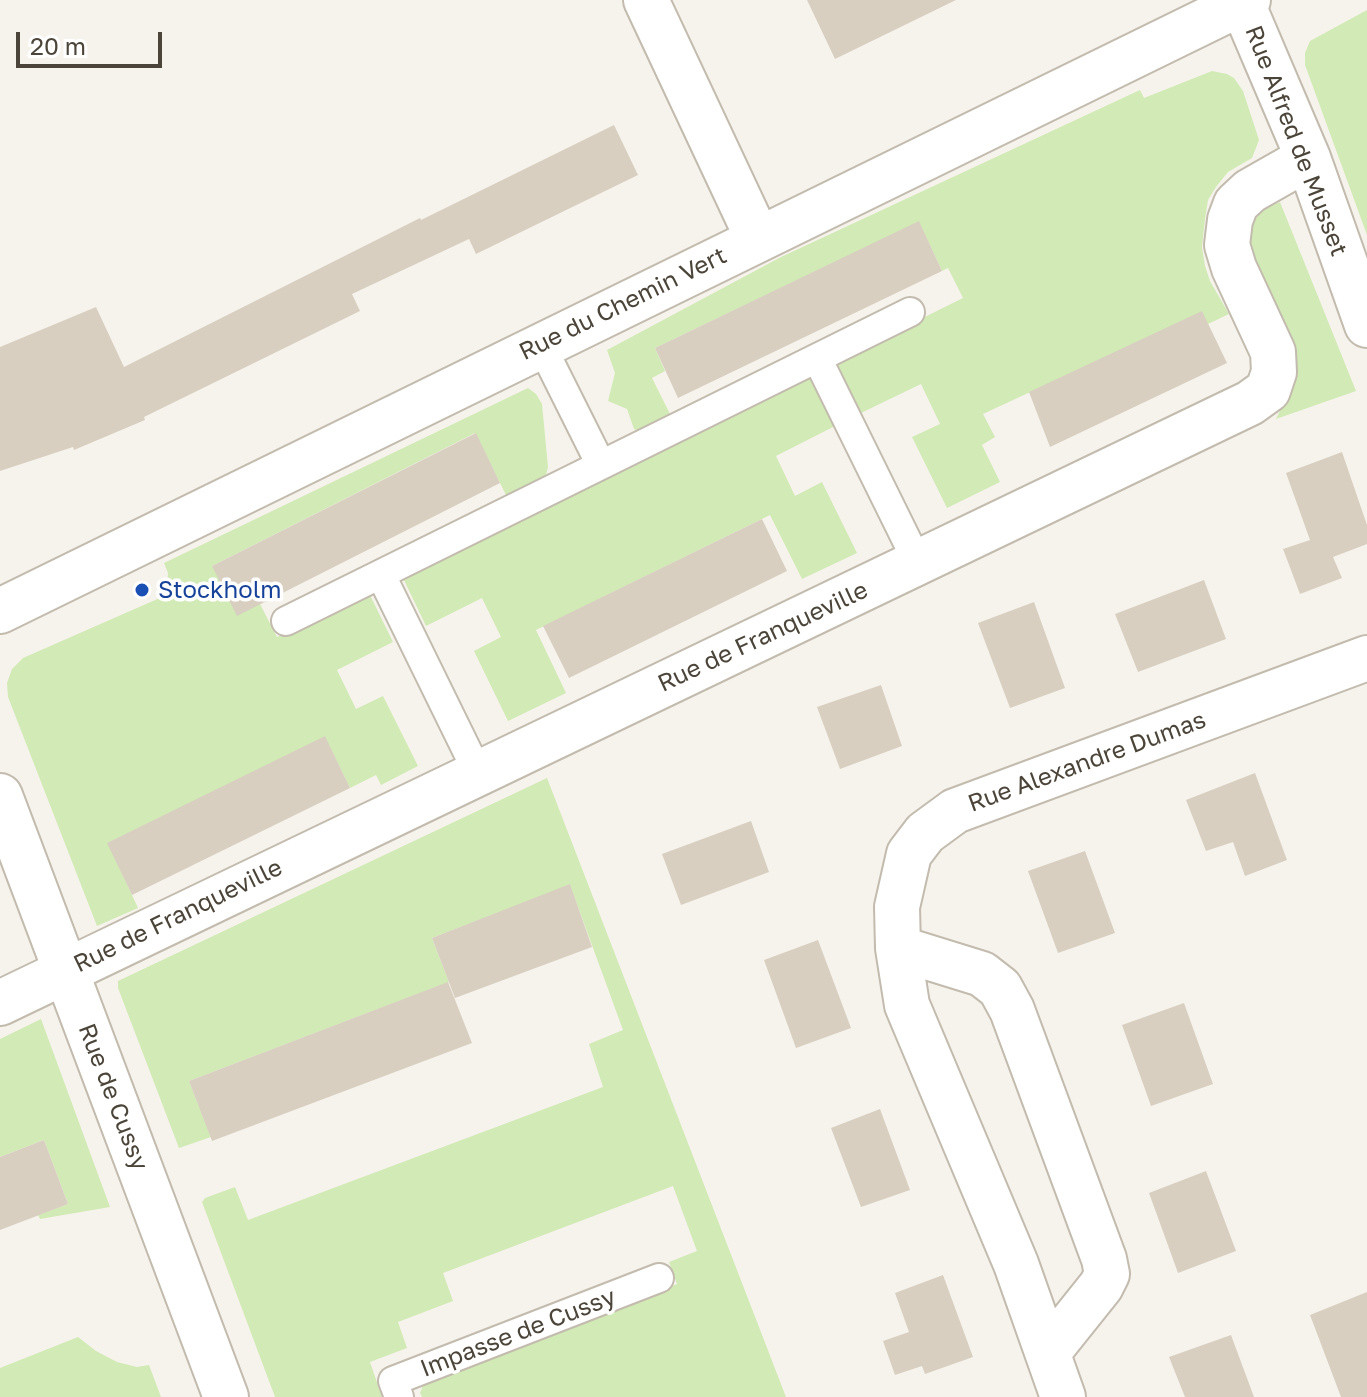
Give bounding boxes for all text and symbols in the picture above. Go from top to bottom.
scale bar [20,16,166,66]
street label: Rue Alfred de Musset [1239,22,1353,260]
text: 20 m [30,31,86,60]
street label: Rue du Chemin Vert [515,241,731,367]
place label: Stockholm [158,576,282,604]
street label: Rue de Franqueville [653,576,873,698]
marker: Stockholm [133,581,151,599]
street label: Rue Alexandre Dumas [964,706,1210,818]
street label: Rue de Franqueville [69,853,287,979]
street label: Rue de Cussy [72,1020,154,1174]
street label: Impasse de Cussy [416,1282,620,1384]

